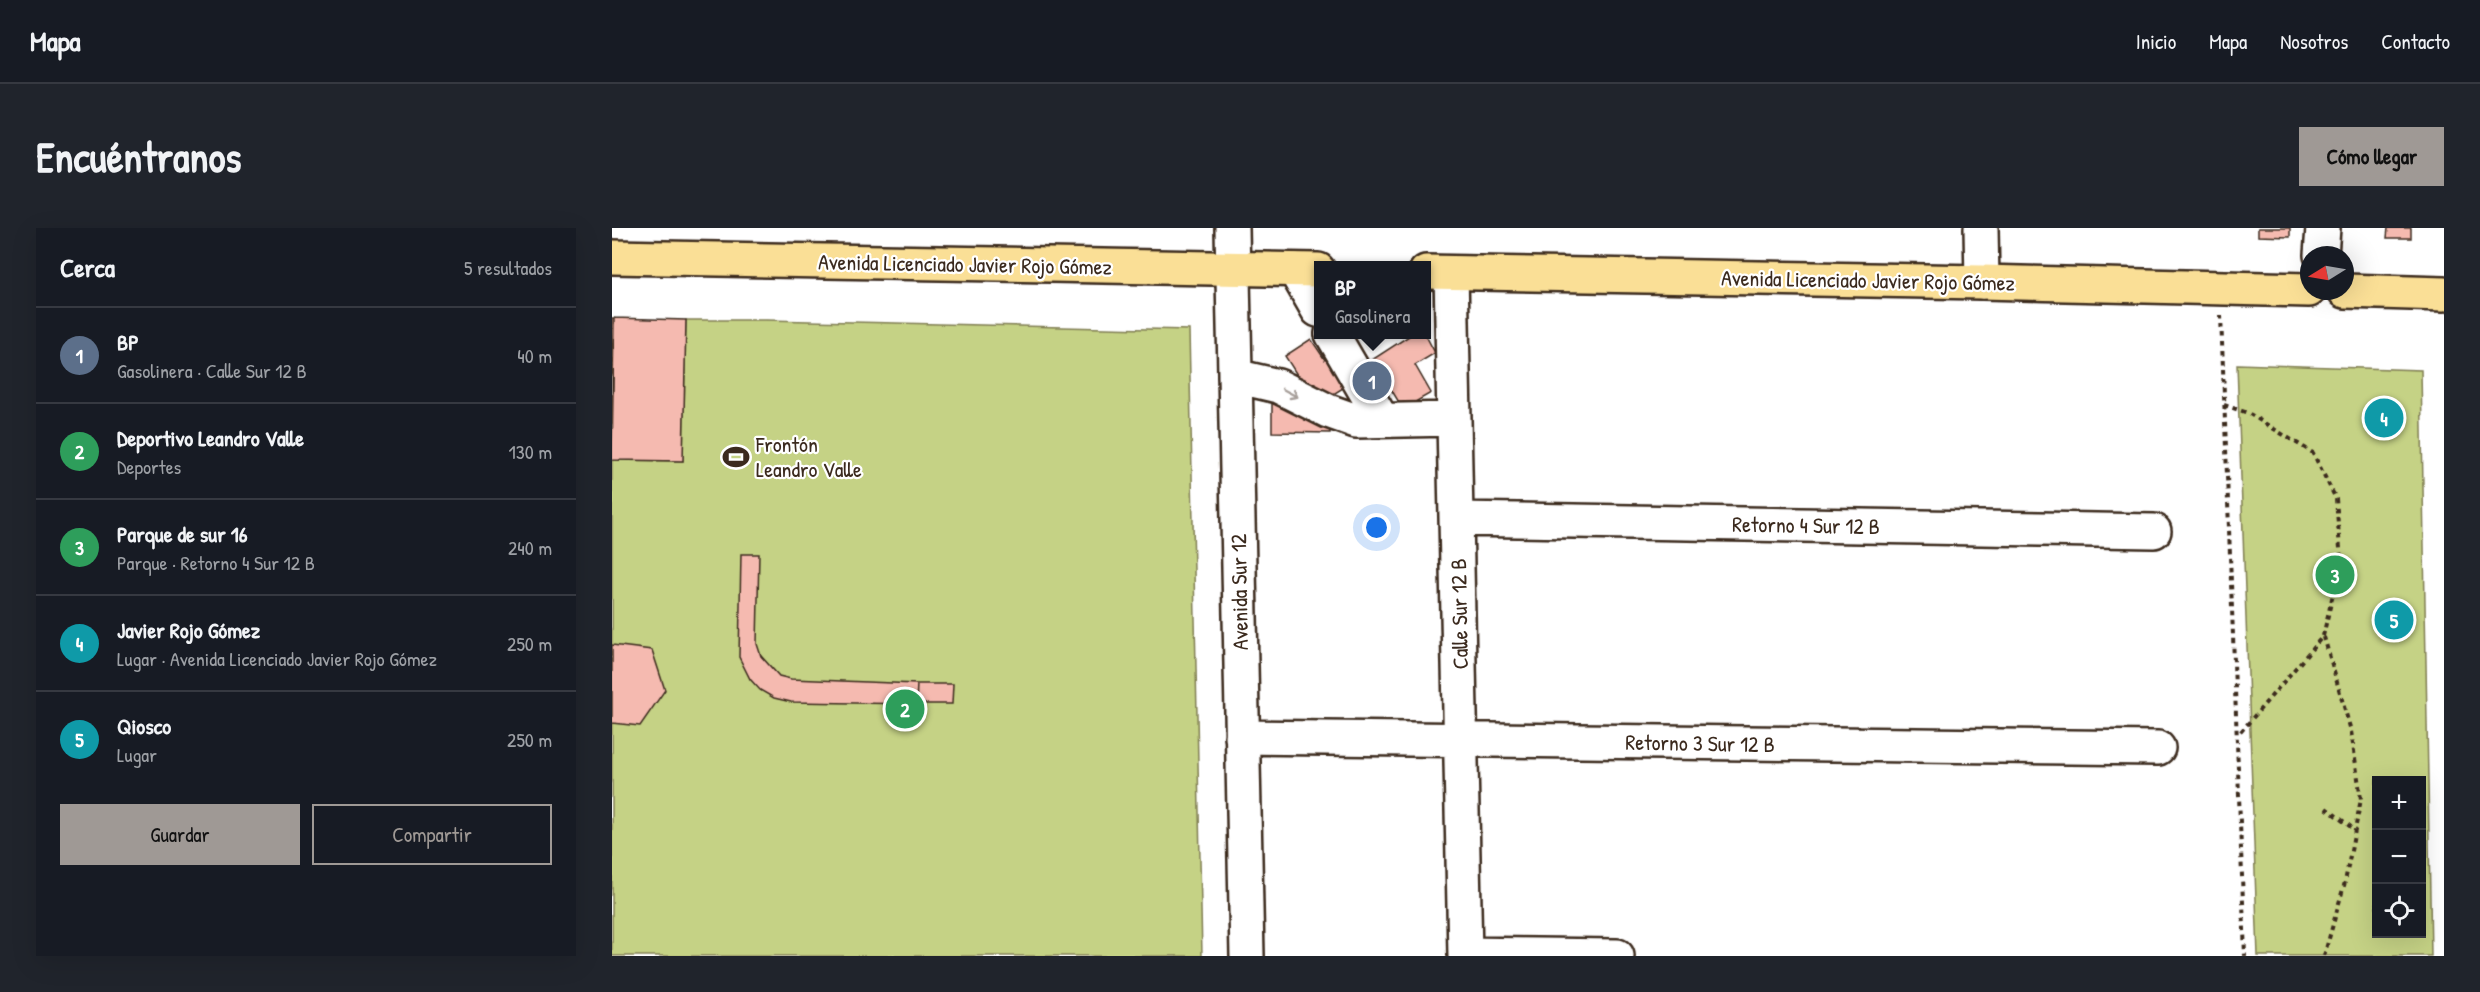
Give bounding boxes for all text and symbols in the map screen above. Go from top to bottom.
text: Mapa [30,22,81,60]
text: Inicio [2136,27,2176,56]
text: Mapa [2209,27,2247,56]
text: Nosotros [2280,27,2348,56]
text: Contacto [2381,27,2450,56]
button: Cómo llegar [2299,127,2444,186]
text: Encuéntranos [36,128,242,185]
street label: Avenida Licenciado Javier Rojo Gómez [818,246,1112,282]
north arrow [2300,246,2354,300]
text: Cerca [60,250,115,285]
text: 5 resultados [464,254,552,281]
popup [1314,261,1431,339]
street label: Avenida Licenciado Javier Rojo Gómez [1721,262,2015,298]
text: BP [1335,272,1356,302]
text: Gasolinera [1335,302,1410,329]
text: BP [117,327,139,357]
text: 1 [76,342,83,369]
text: 40 m [517,342,552,369]
text: Gasolinera · Calle Sur 12 B [117,357,307,384]
pin: 1 [1352,358,1392,404]
one-way arrow [1281,388,1299,399]
pin: 4 [2364,396,2404,441]
text: Deportivo Leandro Valle [117,423,304,453]
place label: Frontón Leandro Valle [755,429,862,484]
text: 2 [75,438,84,465]
text: 130 m [509,438,552,465]
sports icon: Frontón Leandro Valle [721,442,751,472]
text: Deportes [117,453,181,480]
street label: Retorno 4 Sur 12 B [1732,509,1880,541]
your location [1362,513,1391,542]
text: Parque de sur 16 [117,519,247,549]
street label: Avenida Sur 12 [1223,533,1255,650]
text: 3 [75,534,84,561]
text: 240 m [508,534,552,561]
text: Parque · Retorno 4 Sur 12 B [117,549,315,576]
pin: 3 [2316,552,2354,598]
street label: Calle Sur 12 B [1443,558,1475,670]
pin: 5 [2374,598,2414,642]
text: Javier Rojo Gómez [117,615,260,645]
text: 4 [76,630,83,657]
text: 250 m [507,630,552,657]
text: Lugar · Avenida Licenciado Javier Rojo Gómez [117,645,437,672]
pin: 2 [886,686,924,732]
text: Qiosco [117,711,171,741]
text: 5 [75,726,84,753]
text: 250 m [507,726,552,753]
street label: Retorno 3 Sur 12 B [1625,727,1775,759]
text: Lugar [117,741,157,768]
map controls [2372,776,2426,938]
button: + [2372,776,2426,830]
button: Guardar [60,804,300,865]
button: Compartir [312,804,552,865]
button: − [2372,830,2426,884]
button: locate [2372,884,2426,938]

